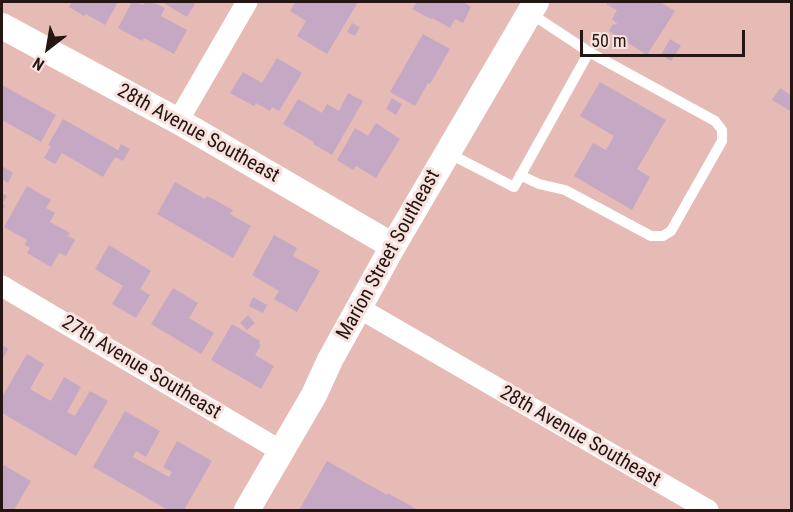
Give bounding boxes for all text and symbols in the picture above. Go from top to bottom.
north arrow [18,18,78,78]
scale bar [583,18,748,56]
text: 50 m [591,30,626,51]
text: N [29,53,48,75]
street label: 28th Avenue Southeast [113,79,283,189]
street label: Marion Street Southeast [332,166,446,344]
street label: 27th Avenue Southeast [57,311,225,425]
street label: 28th Avenue Southeast [495,381,665,493]

